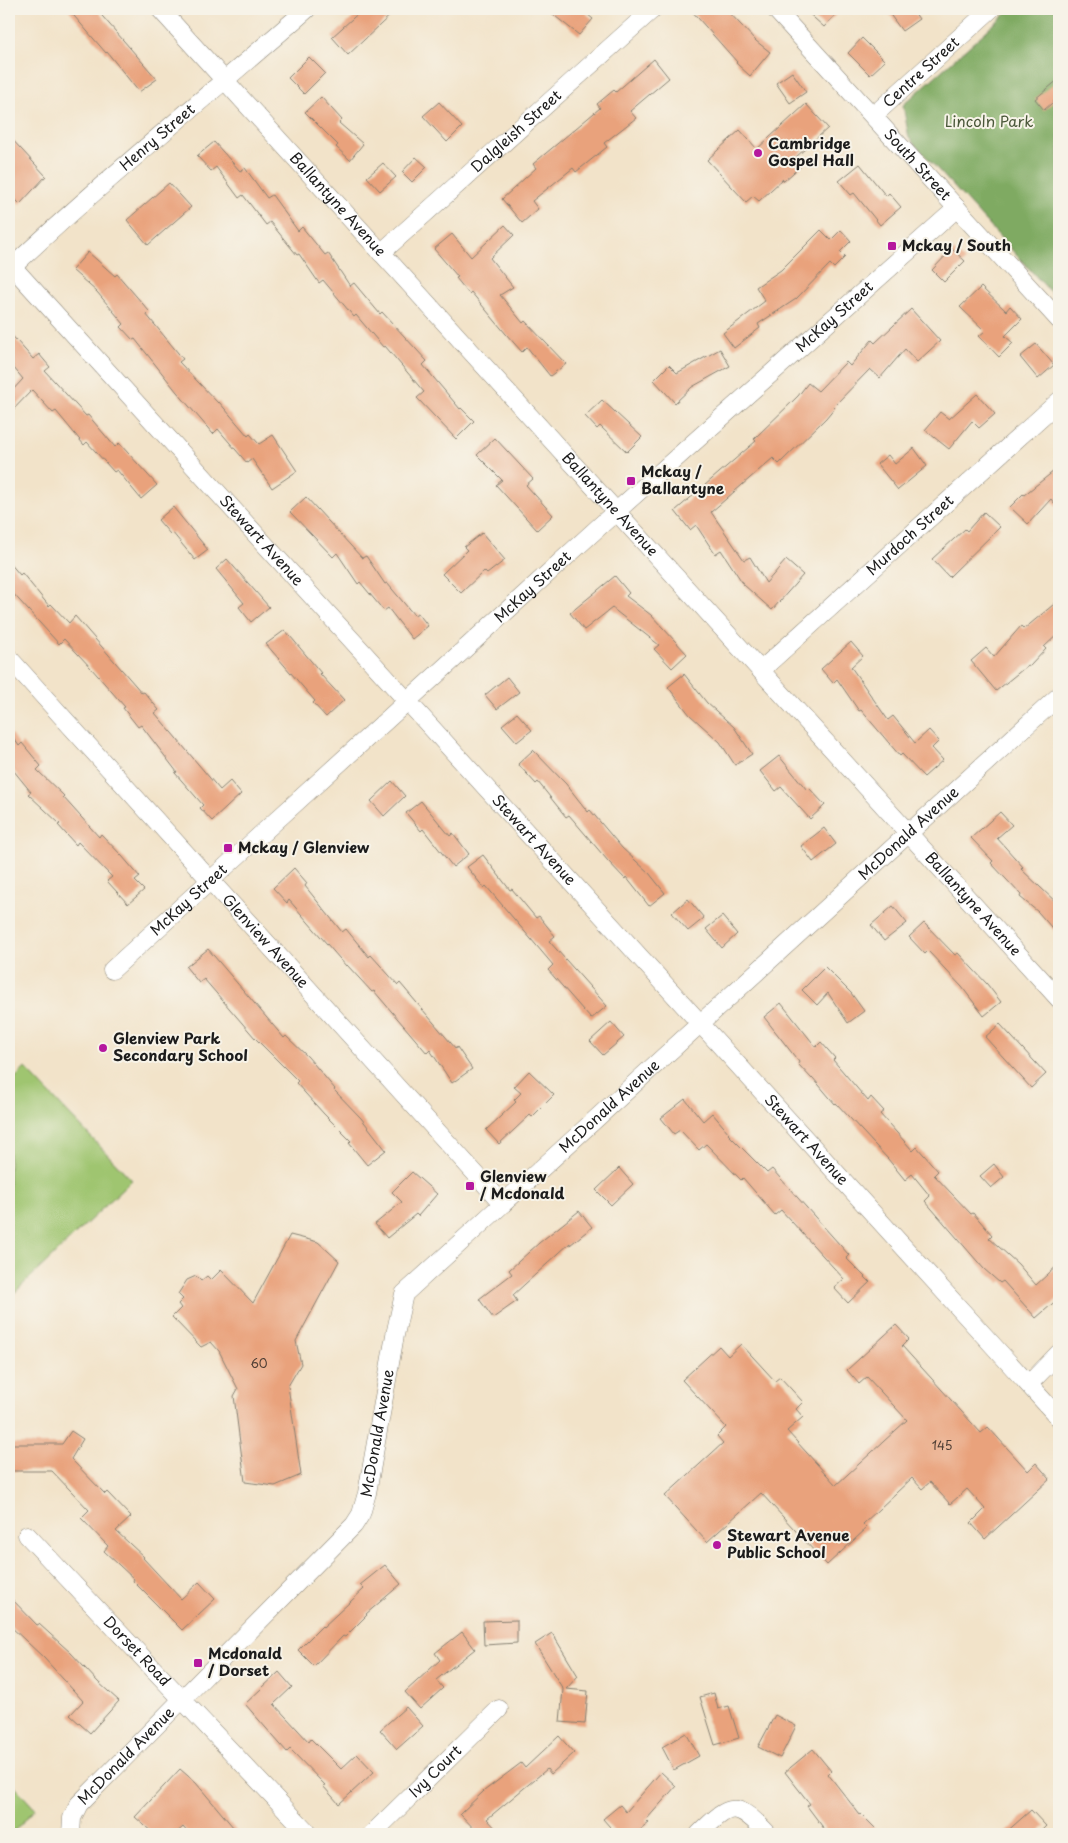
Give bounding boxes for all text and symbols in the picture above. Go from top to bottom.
street label: Centre Street [877,30,964,112]
street label: Dalgleish Street [465,83,566,177]
street label: Henry Street [114,97,199,175]
park label: Lincoln Park [945,109,1033,132]
street label: South Street [879,123,957,205]
place label: Cambridge Gospel Hall [768,131,854,171]
street label: Ballantyne Avenue [285,146,392,261]
marker: Cambridge Gospel Hall [752,147,764,159]
place label: Mckay / South [902,233,1011,256]
marker: Mckay / South [886,240,898,252]
street label: McKay Street [790,275,878,357]
street label: Ballantyne Avenue [557,446,664,560]
place label: Mckay / Ballantyne [641,459,725,499]
marker: Mckay / Ballantyne [625,475,637,487]
street label: Murdoch Street [860,488,958,580]
street label: Stewart Avenue [215,489,310,590]
street label: McKay Street [488,545,576,627]
street label: McDonald Avenue [852,780,963,884]
street label: Stewart Avenue [487,789,582,890]
place label: Mckay / Glenview [238,835,370,858]
marker: Mckay / Glenview [222,842,234,854]
street label: Ballantyne Avenue [920,846,1027,960]
street label: McKay Street [144,858,232,940]
street label: Glenview Avenue [218,888,315,993]
place label: Glenview Park Secondary School [113,1026,248,1066]
marker: Glenview Park Secondary School [97,1042,109,1054]
street label: McDonald Avenue [553,1053,664,1157]
street label: Stewart Avenue [760,1088,855,1189]
place label: Glenview / Mcdonald [479,1164,565,1204]
marker: Glenview / Mcdonald [464,1180,476,1192]
house number: 60 [250,1354,268,1372]
street label: McDonald Avenue [353,1367,399,1499]
house number: 145 [932,1436,952,1454]
place label: Stewart Avenue Public School [727,1523,850,1563]
marker: Stewart Avenue Public School [711,1539,723,1551]
street label: Dorset Road [99,1610,177,1691]
place label: Mcdonald / Dorset [207,1641,282,1681]
marker: Mcdonald / Dorset [192,1657,204,1669]
street label: McDonald Avenue [72,1701,179,1809]
street label: Ivy Court [403,1739,466,1802]

